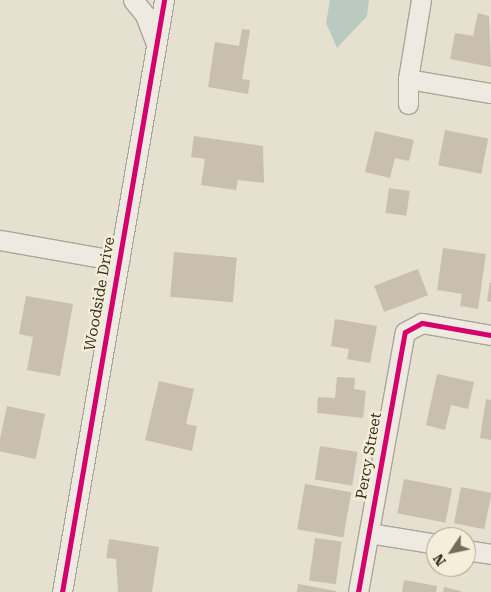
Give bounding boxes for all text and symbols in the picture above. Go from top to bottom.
street label: Woodside Drive [81,236,119,352]
street label: Percy Street [353,411,385,501]
north arrow [426,527,476,577]
text: N [430,551,449,569]

